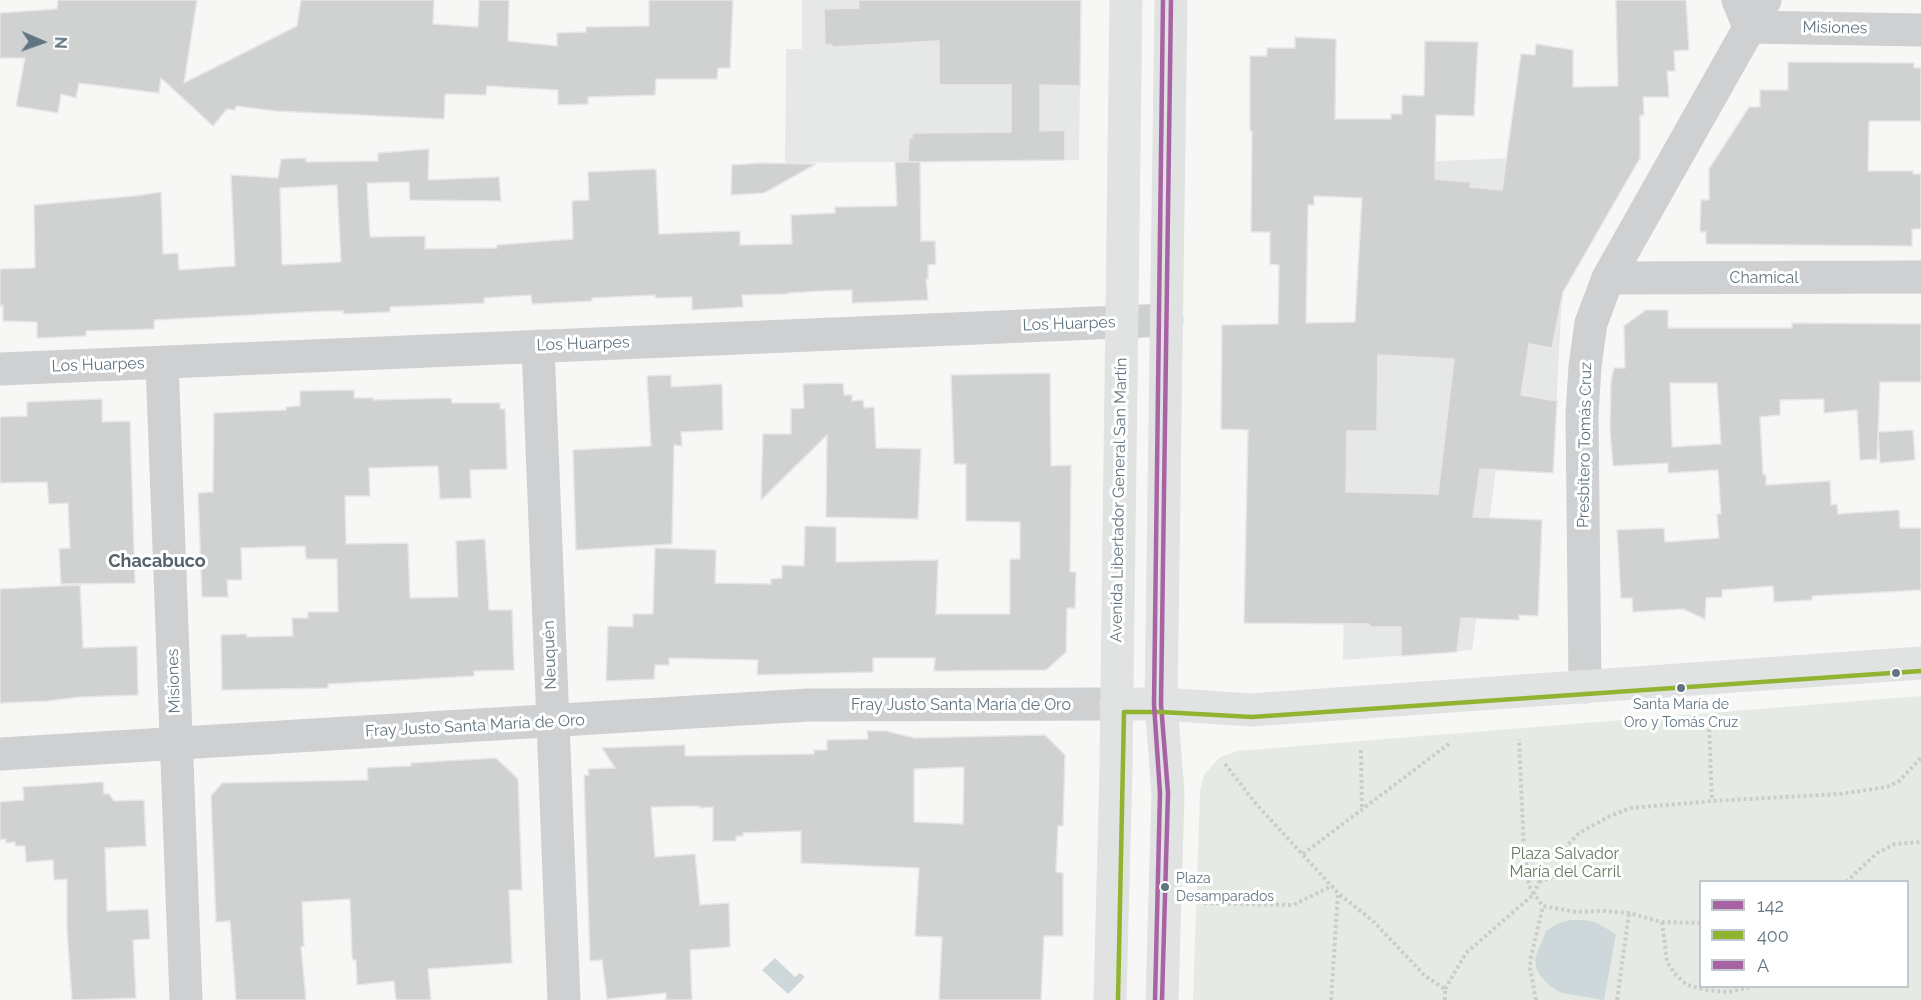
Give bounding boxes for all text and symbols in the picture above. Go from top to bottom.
north arrow [12,12,72,72]
street label: Misiones [1802,18,1868,38]
text: N [51,36,70,49]
street label: Chamical [1729,268,1799,288]
street label: Los Huarpes [1022,313,1116,335]
street label: Los Huarpes [536,333,630,355]
street label: Los Huarpes [51,354,145,376]
street label: Avenida Libertador General San Martín [1107,357,1131,643]
street label: Presbítero Tomás Cruz [1574,362,1596,528]
district label: Chacabuco [108,551,206,573]
street label: Neuquén [539,620,561,690]
street label: Misiones [163,648,185,714]
unlabelled marker [1890,667,1902,679]
marker: Santa María de Oro y Tomás Cruz [1675,682,1687,694]
street label: Fray Justo Santa María de Oro [851,695,1071,715]
place label: Santa María de Oro y Tomás Cruz [1624,697,1738,730]
street label: Fray Justo Santa María de Oro [365,711,585,741]
park label: Plaza Salvador María del Carril [1509,844,1621,882]
place label: Plaza Desamparados [1176,871,1274,904]
legend [1699,880,1909,988]
marker: Plaza Desamparados [1159,881,1171,893]
text: 142 [1757,895,1784,916]
text: 400 [1757,925,1789,946]
text: A [1757,955,1769,976]

